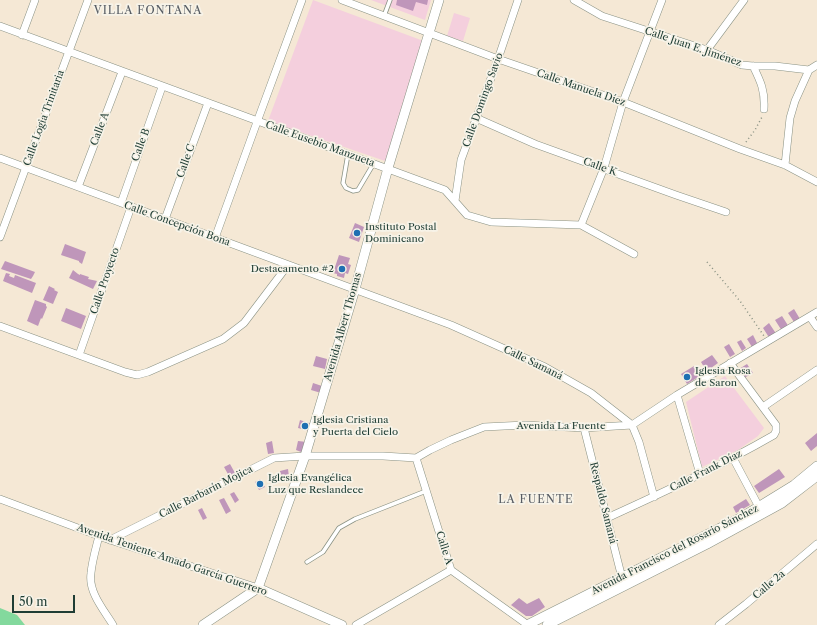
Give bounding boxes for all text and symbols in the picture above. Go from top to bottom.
district label: VILLA FONTANA [94,4,202,18]
street label: Calle Juan E. Jiménez [643,25,743,69]
street label: Calle Domingo Savio [460,51,506,149]
street label: Calle Manuela Díez [535,67,627,109]
street label: Calle Logia Trinitaria [21,69,67,167]
street label: Calle A [88,111,112,147]
street label: Calle Eusebio Manzueta [264,119,376,169]
street label: Calle B [130,127,152,163]
street label: Calle C [174,143,198,179]
street label: Calle K [582,155,618,179]
street label: Calle Concepción Bona [122,199,232,249]
place label: Instituto Postal Dominicano [365,221,436,244]
marker: Instituto Postal Dominicano [352,228,362,238]
street label: Calle Proyecto [88,246,122,316]
place label: Destacamento #2 [251,263,334,275]
marker: Destacamento #2 [337,264,347,274]
street label: Avenida Albert Thomas [322,271,364,383]
street label: Calle Samaná [501,343,565,383]
place label: Iglesia Rosa de Saron [695,365,751,388]
marker: Iglesia Rosa de Saron [682,372,692,382]
place label: Iglesia Cristiana y Puerta del Cielo [313,414,398,438]
street label: Avenida La Fuente [517,420,605,432]
marker: Iglesia Cristiana y Puerta del Cielo [300,421,310,431]
street label: Calle Frank Díaz [668,448,744,494]
street label: Respaldo Samaná [587,461,619,545]
street label: Calle Barbarín Mojica [157,463,255,521]
place label: Iglesia Evangélica Luz que Reslandece [268,472,363,496]
marker: Iglesia Evangélica Luz que Reslandece [255,479,265,489]
district label: LA FUENTE [498,493,574,507]
street label: Avenida Francisco del Rosario Sánchez [589,502,761,598]
street label: Avenida Teniente Amado García Guerrero [75,522,269,598]
street label: Calle A [433,530,455,566]
street label: Calle 2a [751,568,787,602]
scale bar [14,587,77,613]
text: 50 m [19,594,48,609]

